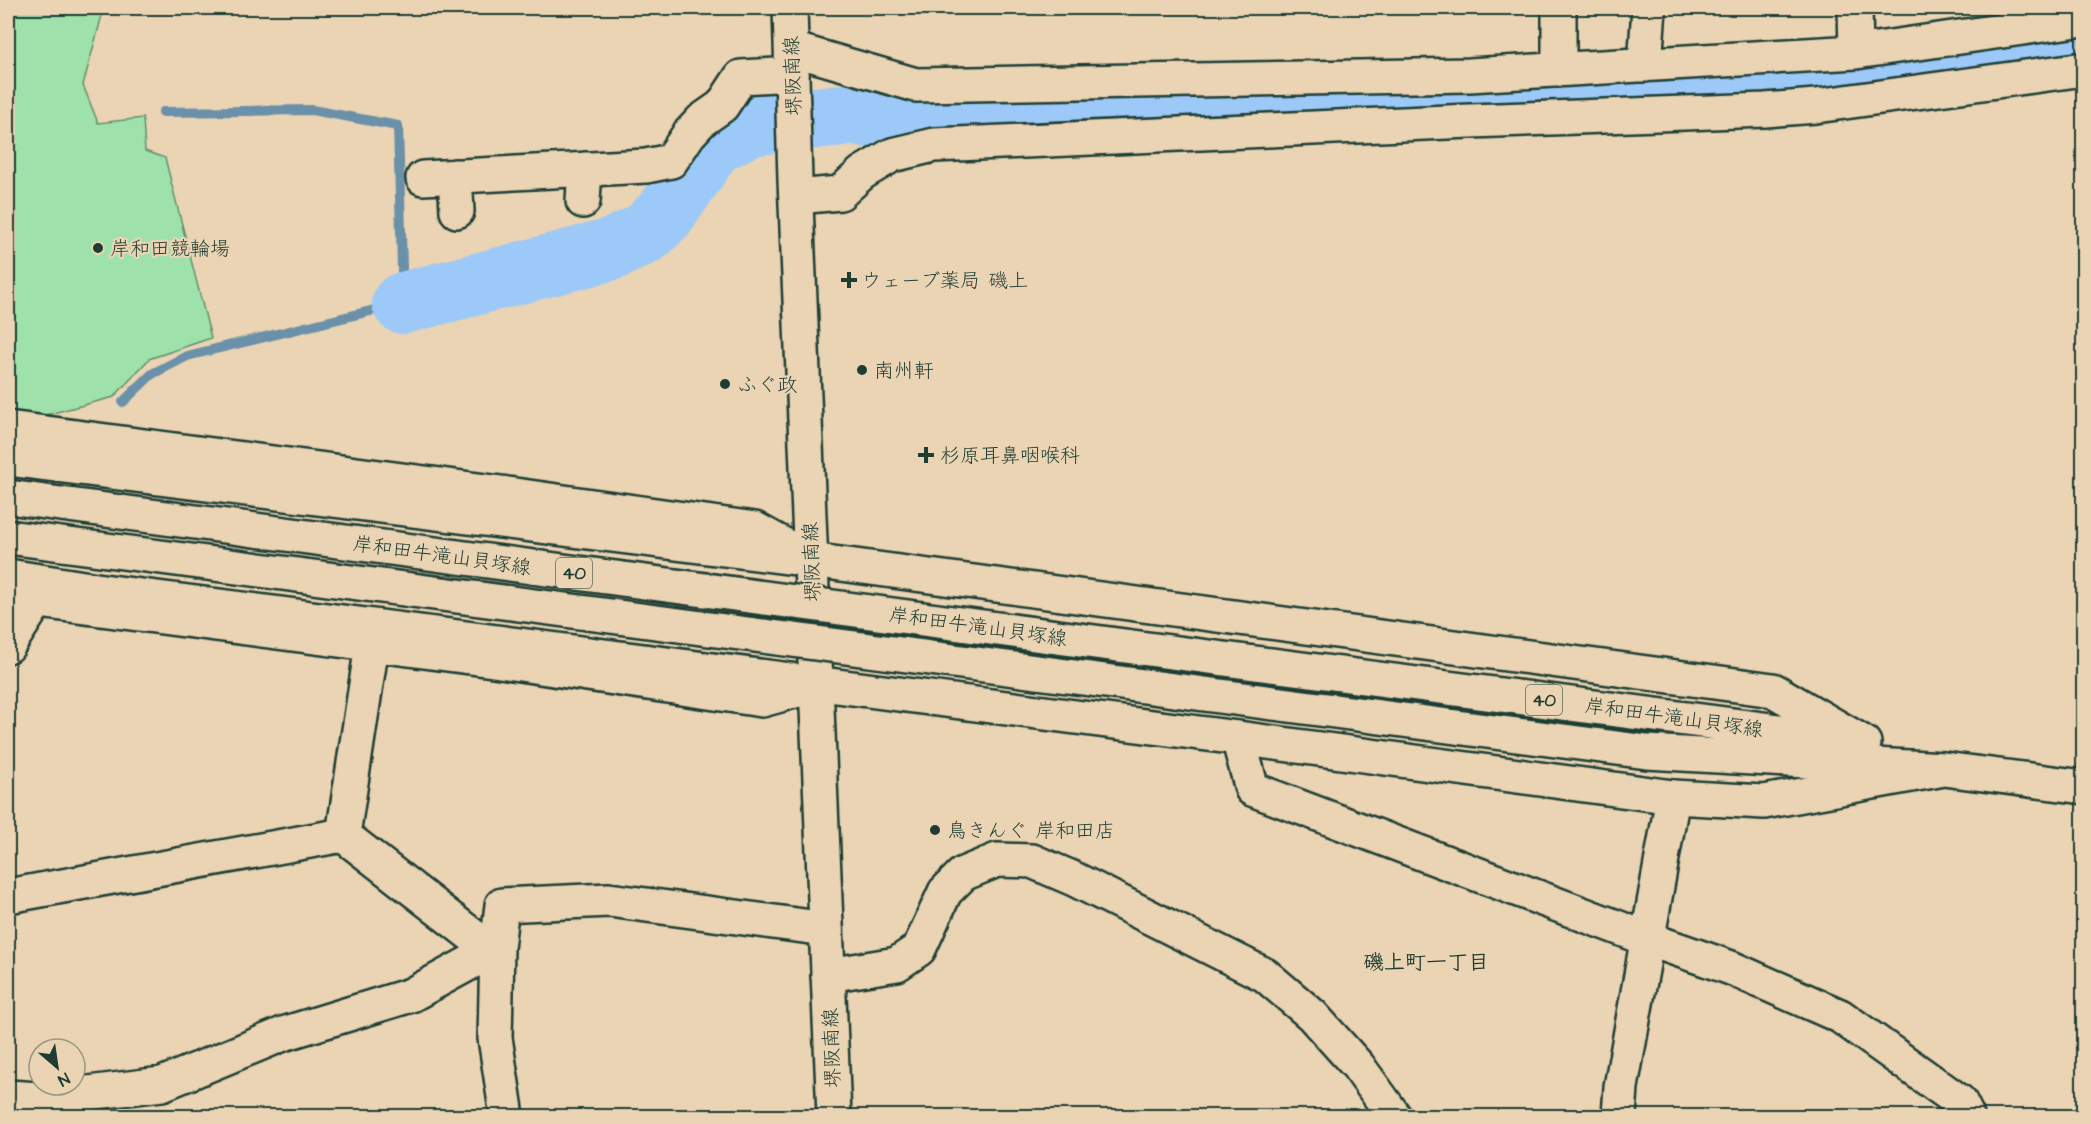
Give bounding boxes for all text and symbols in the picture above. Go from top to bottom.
street label: 堺阪南線 [778,36,808,116]
place label: 岸和田競輪場 [110,235,230,263]
marker: 岸和田競輪場 [91,241,105,255]
place label: ウェーブ薬局 磯上 [861,267,1028,295]
marker: ウェーブ薬局 磯上 [842,273,856,287]
place label: 南州軒 [874,357,934,385]
marker: 南州軒 [855,363,869,377]
place label: ふぐ政 [737,371,797,399]
marker: ふぐ政 [718,377,732,391]
place label: 杉原耳鼻咽喉科 [940,442,1080,470]
marker: 杉原耳鼻咽喉科 [917,446,935,464]
street label: 堺阪南線 [797,522,827,602]
street label: 岸和田牛滝山貝塚線 [351,530,533,582]
road number: 40 [556,558,592,588]
street label: 岸和田牛滝山貝塚線 [887,601,1069,653]
road number: 40 [1526,685,1562,715]
street label: 岸和田牛滝山貝塚線 [1583,692,1765,744]
place label: 鳥きんぐ 岸和田店 [947,817,1115,845]
marker: 鳥きんぐ 岸和田店 [928,823,942,837]
district label: 磯上町一丁目 [1363,948,1489,977]
street label: 堺阪南線 [817,1008,847,1088]
north arrow [27,1037,87,1097]
text: N [54,1067,74,1091]

